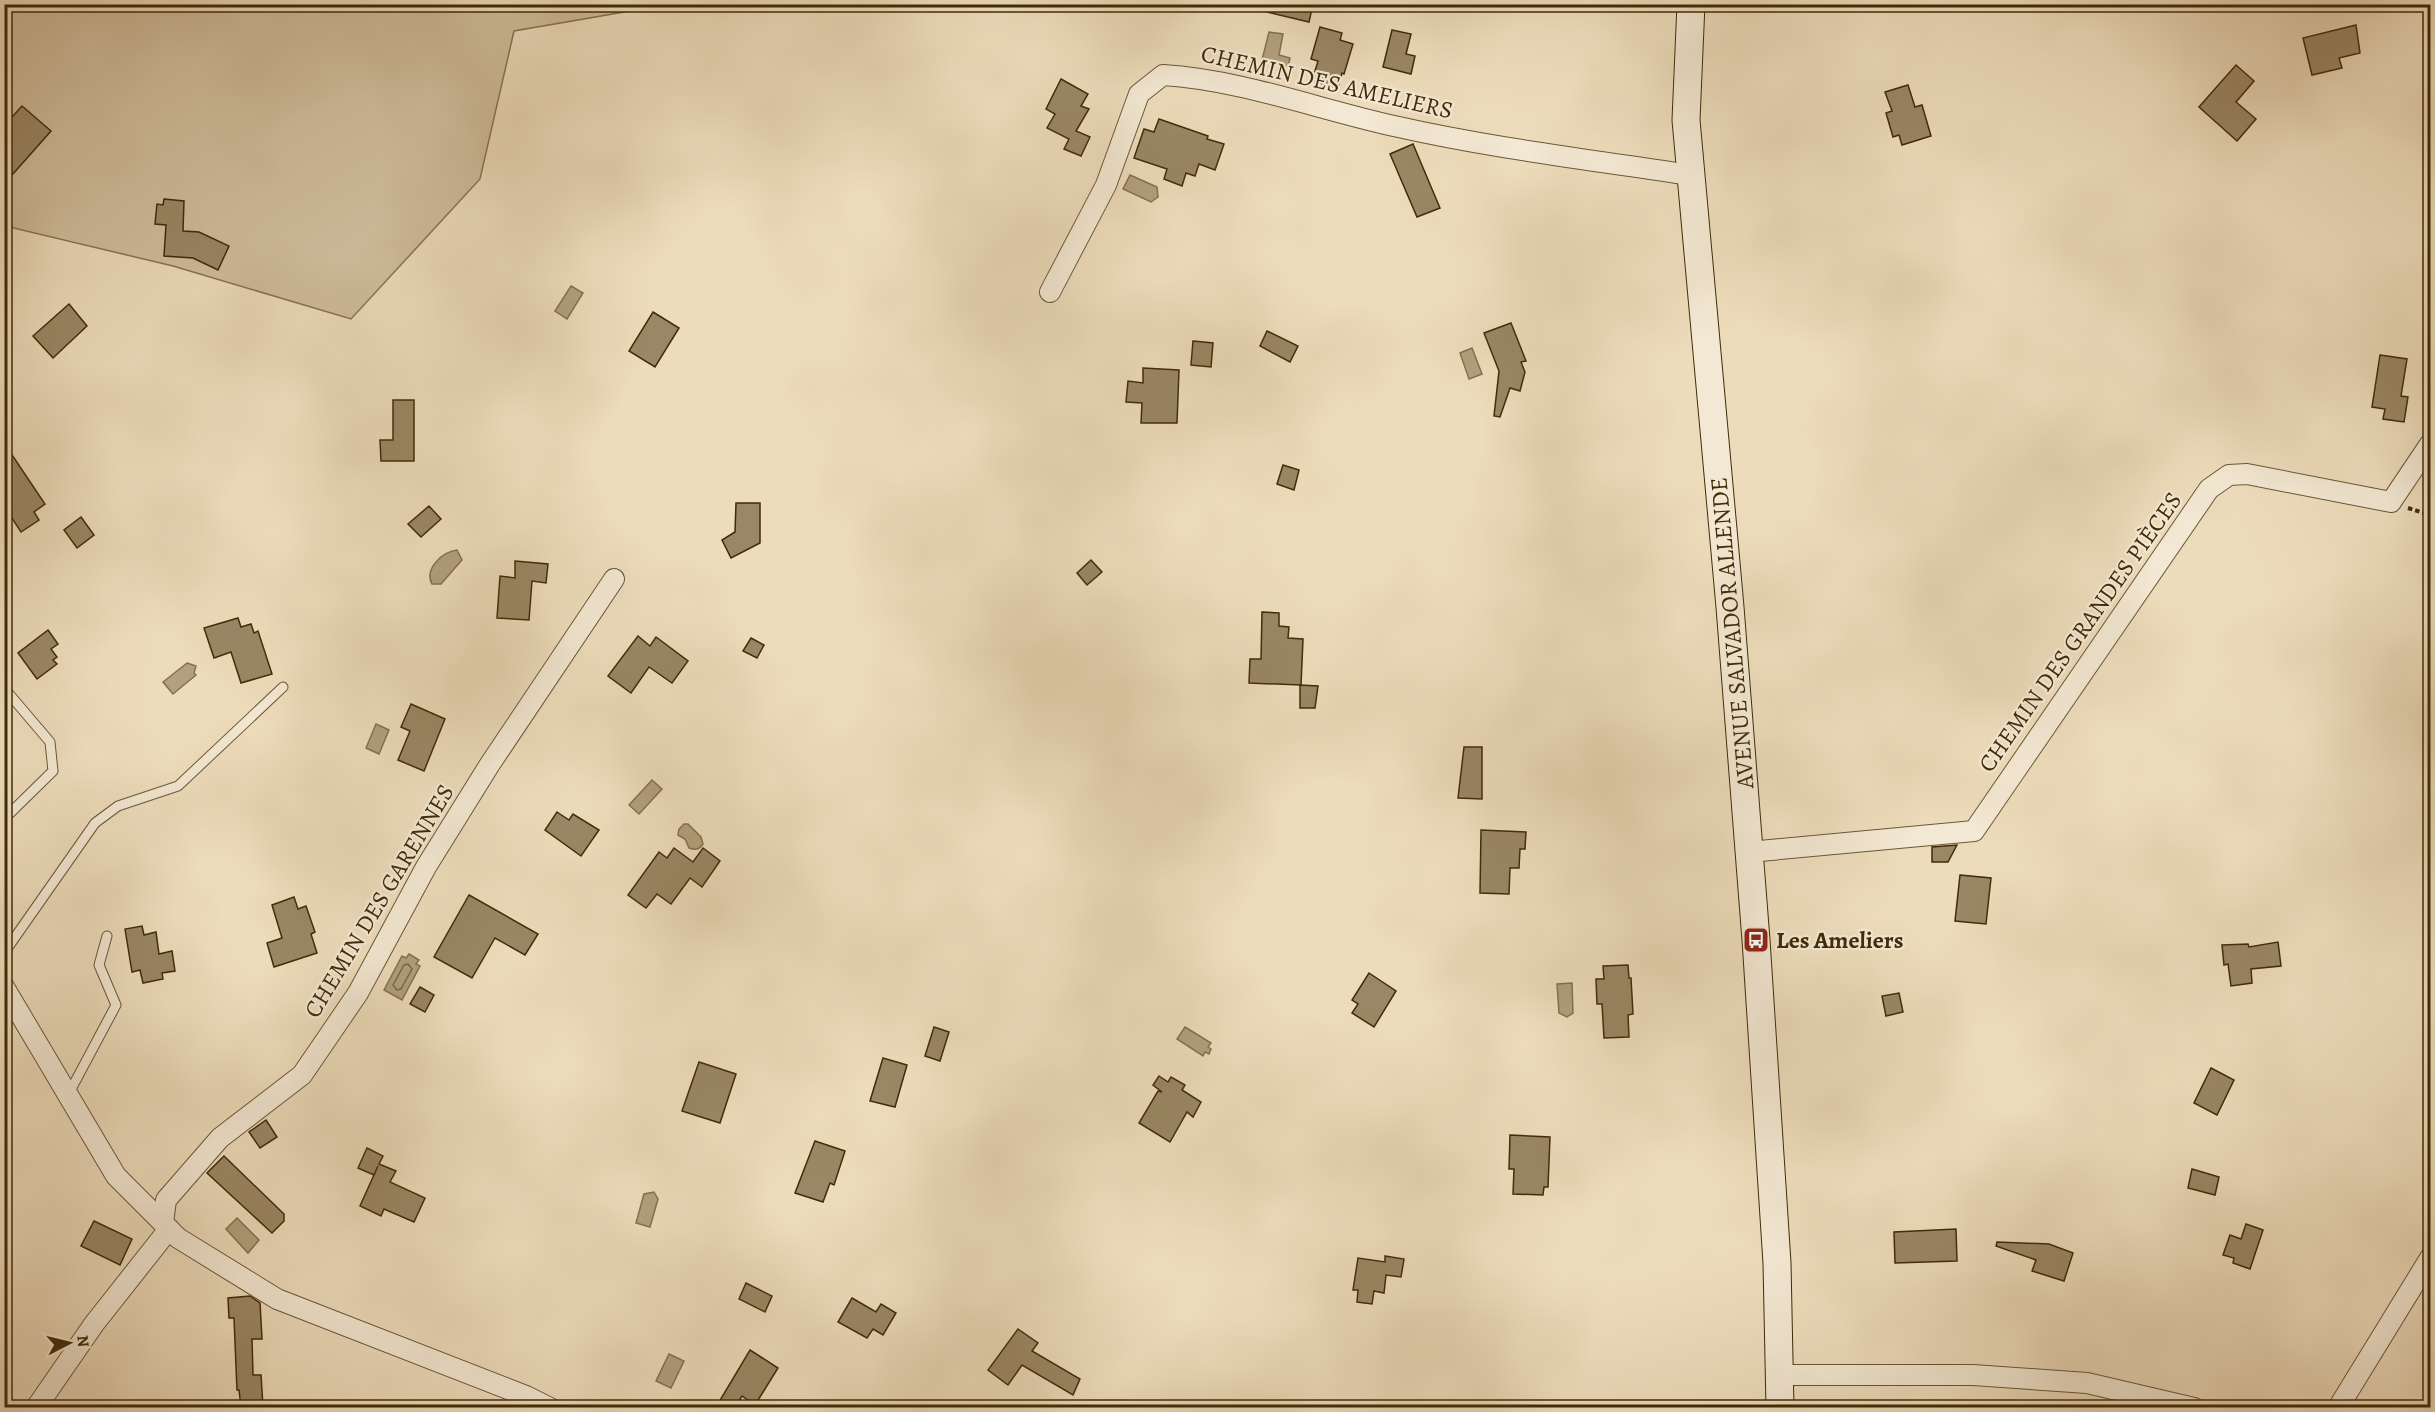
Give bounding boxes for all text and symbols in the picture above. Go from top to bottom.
street label: CHEMIN DES AMELIERS [1198,37,1456,127]
street label: AVENUE SALVADOR ALLENDE [1702,476,1762,791]
street label: CHEMIN DES GRANDES PIÈCES [1971,486,2189,778]
street label: CHEMIN DES GARENNES [296,778,462,1024]
place label: Les Ameliers [1776,924,1903,956]
bus stop icon: Les Ameliers [1741,925,1771,955]
north arrow [39,1313,99,1373]
text: N [71,1334,95,1349]

